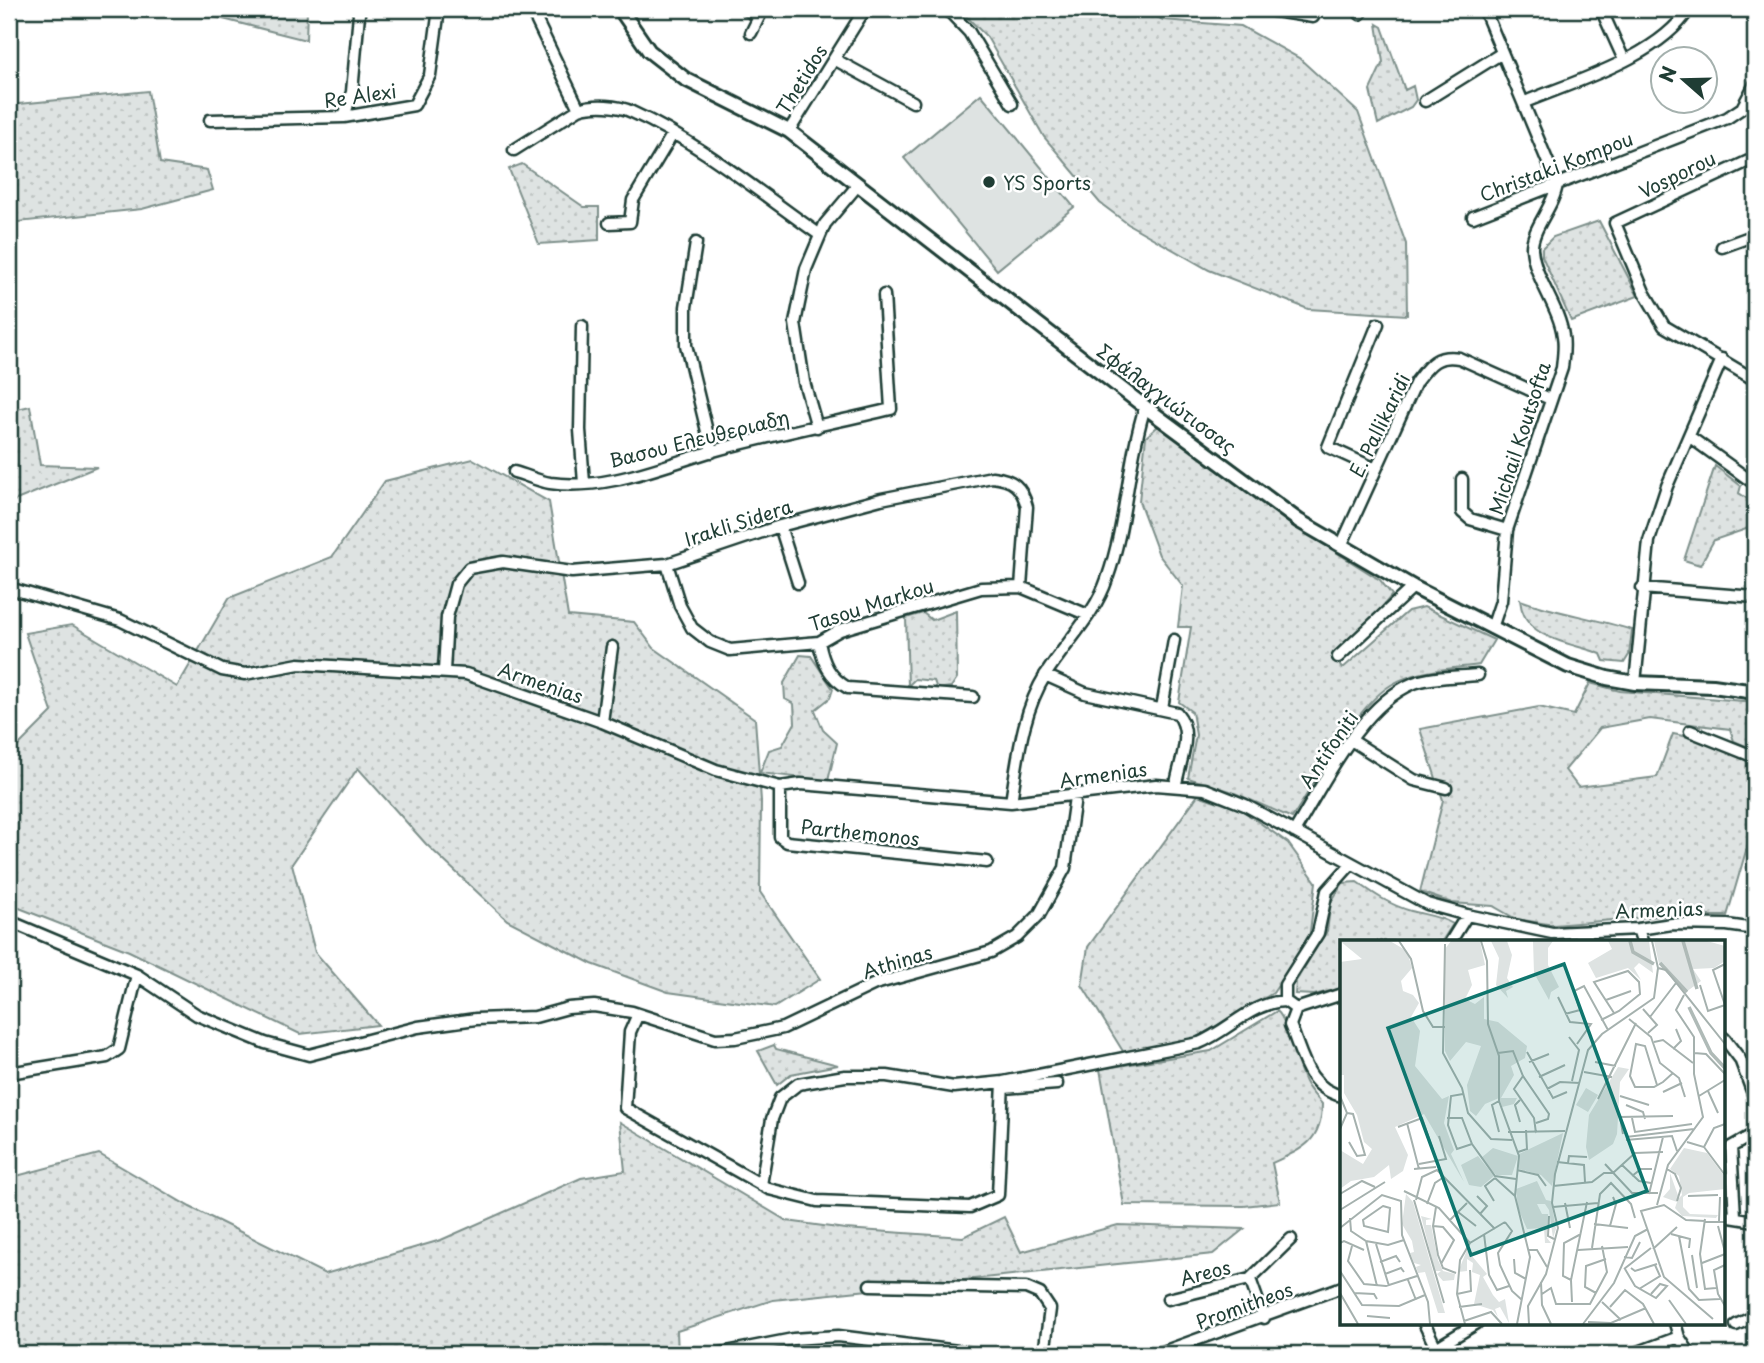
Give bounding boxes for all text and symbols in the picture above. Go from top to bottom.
street label: Thetidos [769,39,833,119]
north arrow [1648,46,1718,116]
text: N [1651,62,1683,86]
street label: Re Alexi [322,76,398,114]
street label: Christaki Kompou [1475,124,1637,208]
street label: Vosporou [1634,143,1720,205]
place label: YS Sports [1003,168,1091,196]
marker: YS Sports [981,174,997,190]
street label: Σφάλαγγιώτισσας [1092,336,1242,460]
street label: Michail Koutsofta [1481,358,1557,518]
street label: E. Pallikaridi [1342,368,1416,482]
street label: Βασου Ελευθεριαδη [606,402,792,474]
street label: Irakli Sidera [680,491,796,553]
street label: Tasou Markou [805,571,937,637]
street label: Armenias [495,654,587,710]
street label: Antifoniti [1292,705,1364,793]
street label: Armenias [1057,754,1149,794]
street label: Parthemonos [799,812,921,852]
street label: Armenias [1614,893,1704,925]
street label: Athinas [859,937,935,985]
inset map [1340,940,1726,1324]
street label: Areos [1177,1252,1233,1292]
street label: Promitheos [1191,1274,1297,1336]

